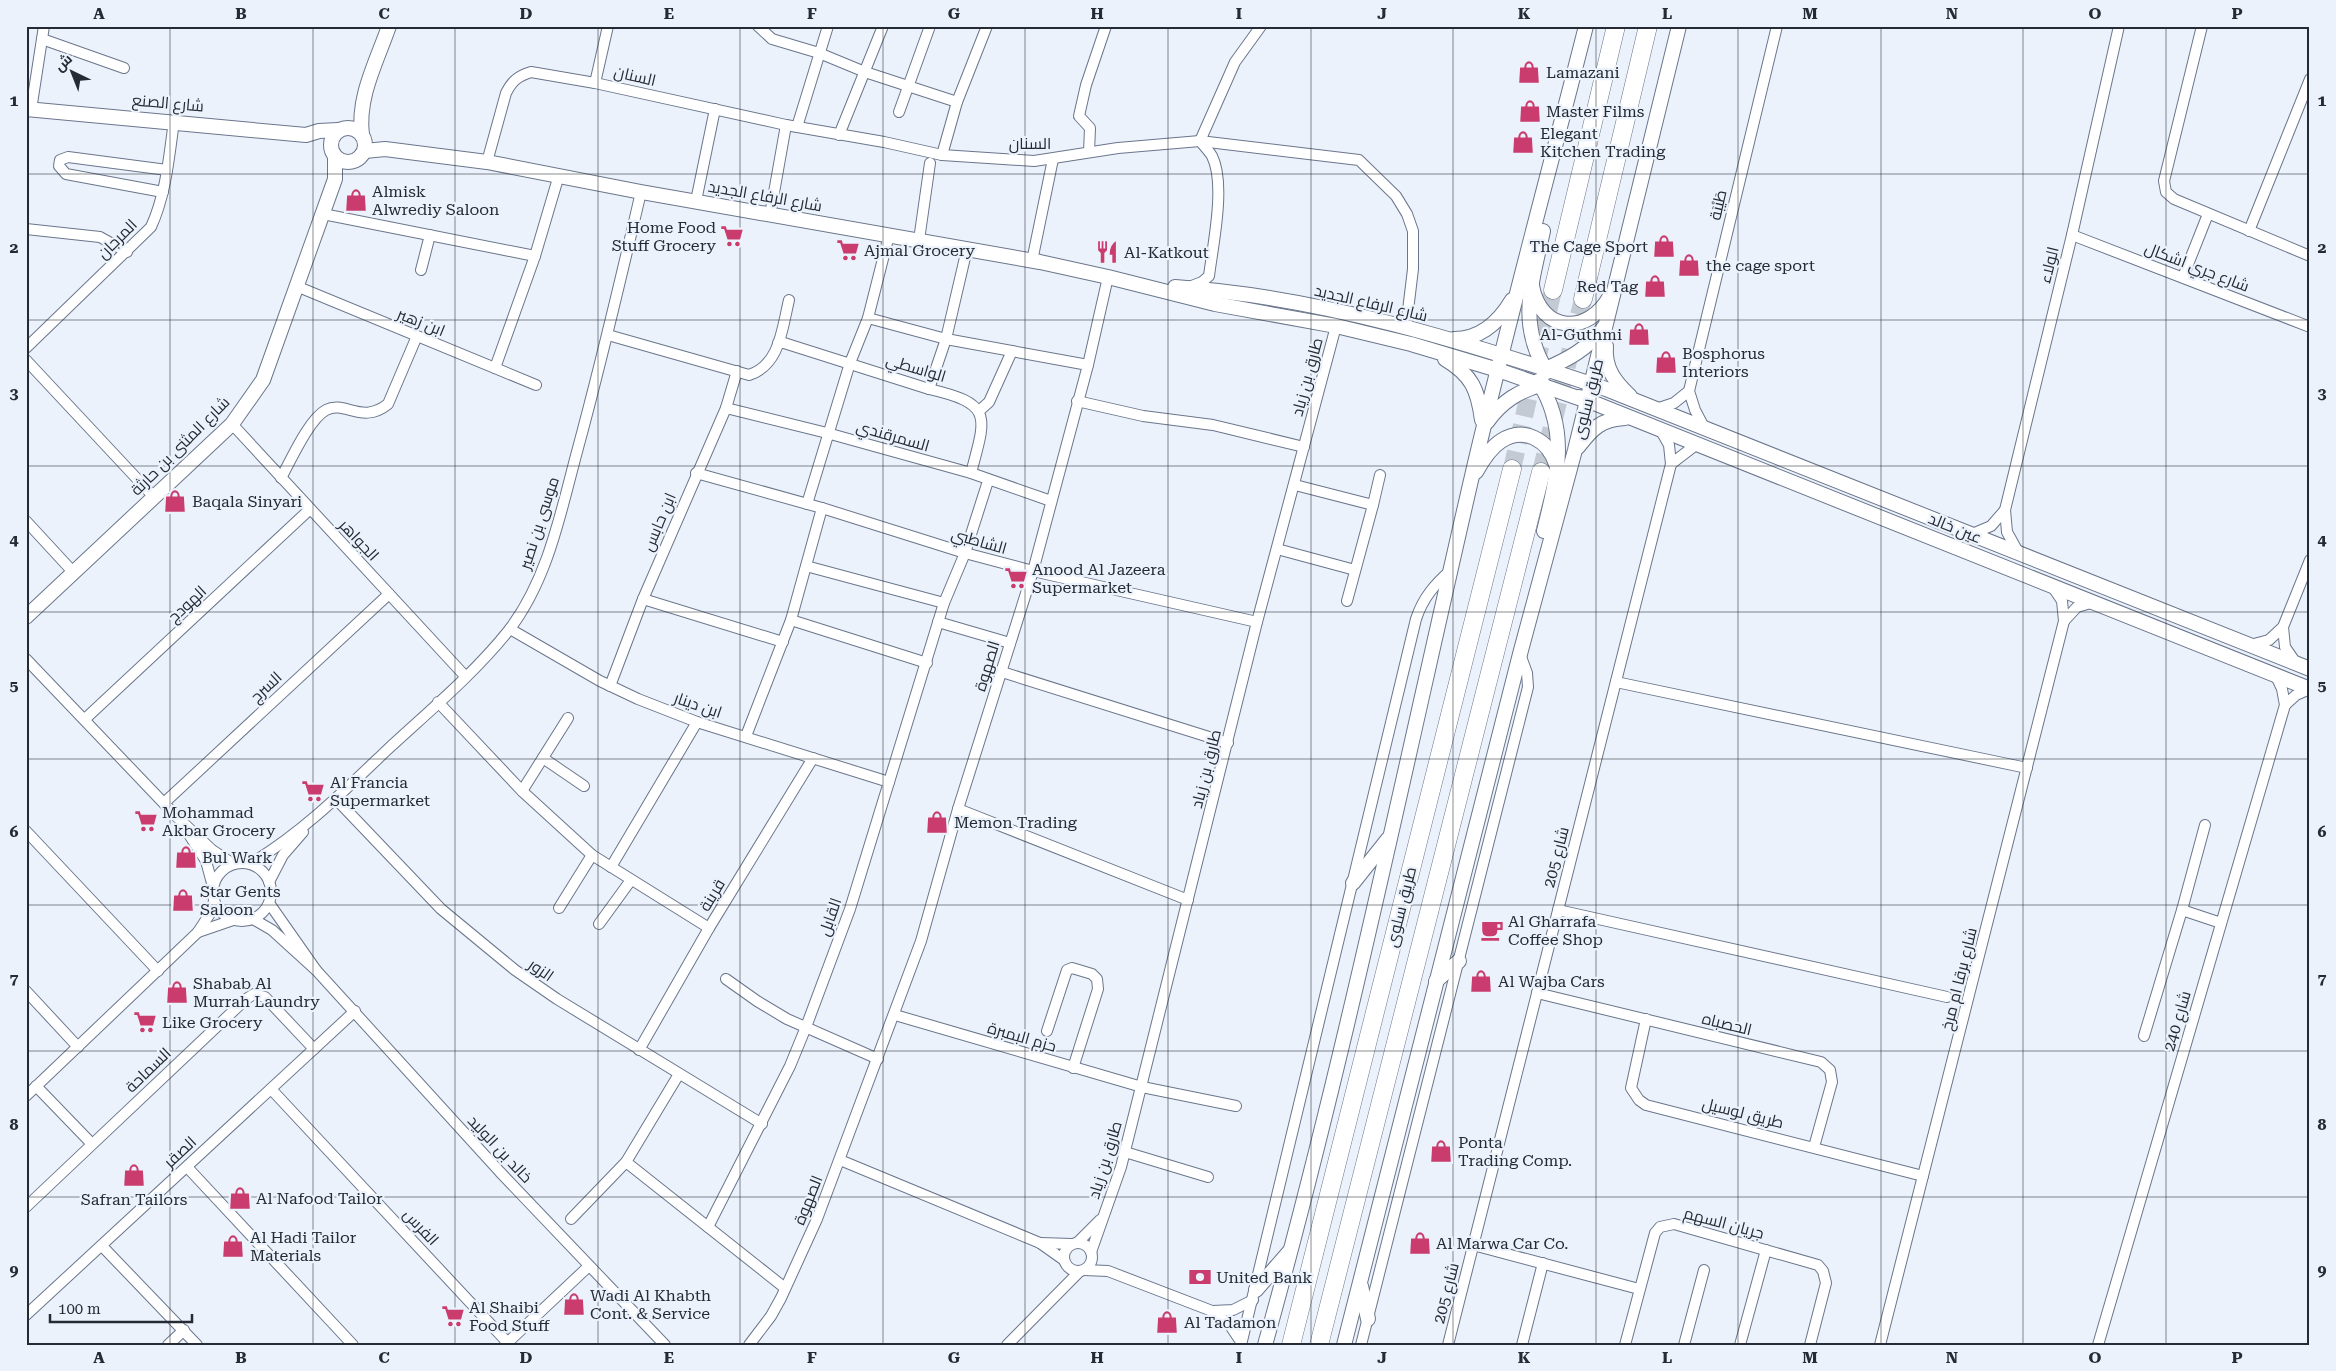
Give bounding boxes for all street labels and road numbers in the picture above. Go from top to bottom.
street label: السنان [612,62,658,91]
street label: شارع الصنع [131,90,205,118]
street label: السنان [1009,134,1051,154]
street label: شارع الرفاع الجديد [706,177,824,217]
street label: طَيْبَة [1705,188,1731,222]
street label: المرجان [93,215,142,264]
street label: شارع جري اشكال [2141,238,2252,299]
street label: الولاء [2035,245,2063,285]
street label: شارع الرفاع الجديد [1312,281,1429,327]
street label: ابن زهير [393,303,448,341]
street label: طارق بن زياد [1287,336,1328,419]
street label: الواسطي [883,350,948,390]
street label: طريق سلوى [1569,357,1608,441]
street label: شارع المثنى بن حارثة [127,393,235,501]
street label: السمرقندي [853,416,932,459]
street label: موسى بن نصير [515,474,564,573]
street label: ابن حابس [638,490,681,554]
street label: عين خالد [1925,509,1985,548]
street label: الجواهر [335,515,383,565]
street label: الشاطبي [948,524,1009,562]
street label: الهودج [164,582,211,628]
street label: الصهوة [970,639,1005,694]
street label: السرج [246,668,287,708]
street label: ابن دينار [670,688,724,723]
street label: طارق بن زياد [1187,728,1226,811]
street label: شارع 205 [1539,825,1575,890]
street label: طريق سلوى [1382,865,1421,949]
street label: قرينة [695,876,729,914]
street label: القابل [815,895,846,939]
street label: شارع برقا ام مرخ [1937,926,1983,1033]
street label: الزور [524,954,557,985]
street label: شارع 240 [2159,989,2197,1054]
street label: الحصباه [1700,1009,1754,1039]
street label: حزم البمبرة [985,1018,1059,1058]
street label: السماحة [121,1044,175,1096]
street label: طريق لوسيل [1700,1094,1786,1133]
street label: خالد بن الوليد [463,1111,536,1188]
street label: طارق بن زياد [1084,1119,1127,1202]
street label: الصقر [159,1132,200,1172]
street label: الصهوة [790,1173,827,1228]
street label: جريان السهم [1681,1203,1766,1245]
street label: الفرس [399,1205,443,1250]
street label: شارع 205 [1429,1261,1465,1326]

